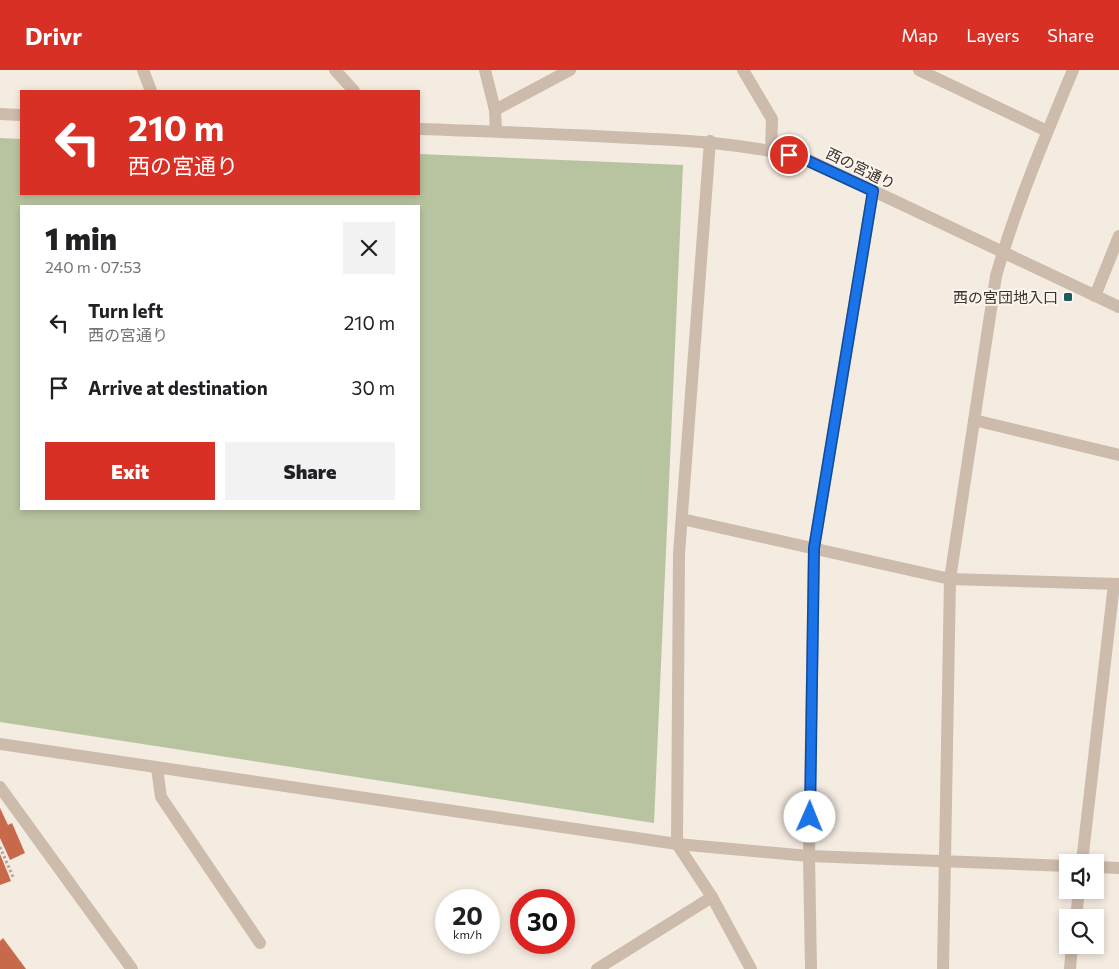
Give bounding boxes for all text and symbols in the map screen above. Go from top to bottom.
text: Drivr [25,21,82,50]
text: Map [901,24,938,46]
text: Layers [966,24,1019,46]
text: Share [1047,24,1094,46]
text: 210 m [128,105,224,148]
icon: left [45,110,110,175]
pin [768,134,810,176]
icon: arrive [775,141,803,169]
street label: 西の宮通り [823,143,899,193]
text: 西の宮通り [128,152,238,179]
text: 1 min [45,219,117,256]
button: close [343,222,395,274]
text: 240 m · 07:53 [45,257,141,276]
place label: 西の宮団地入口 [953,288,1058,306]
marker: 西の宮団地入口 [1062,291,1074,303]
text: Turn left [88,299,163,322]
icon: left [45,309,73,337]
text: 210 m [344,311,395,334]
text: 西の宮通り [88,325,168,344]
icon: arrive [45,374,73,402]
text: Arrive at destination [88,376,268,399]
text: 30 m [352,376,395,399]
button: Exit [45,442,215,500]
button: Share [225,442,395,500]
position arrow [783,790,835,842]
map controls [1059,854,1104,954]
button: sound [1059,854,1104,899]
speed limit sign: 30 [510,889,575,954]
text: 20 [452,900,483,930]
button: search [1059,909,1104,954]
text: km/h [453,927,482,941]

